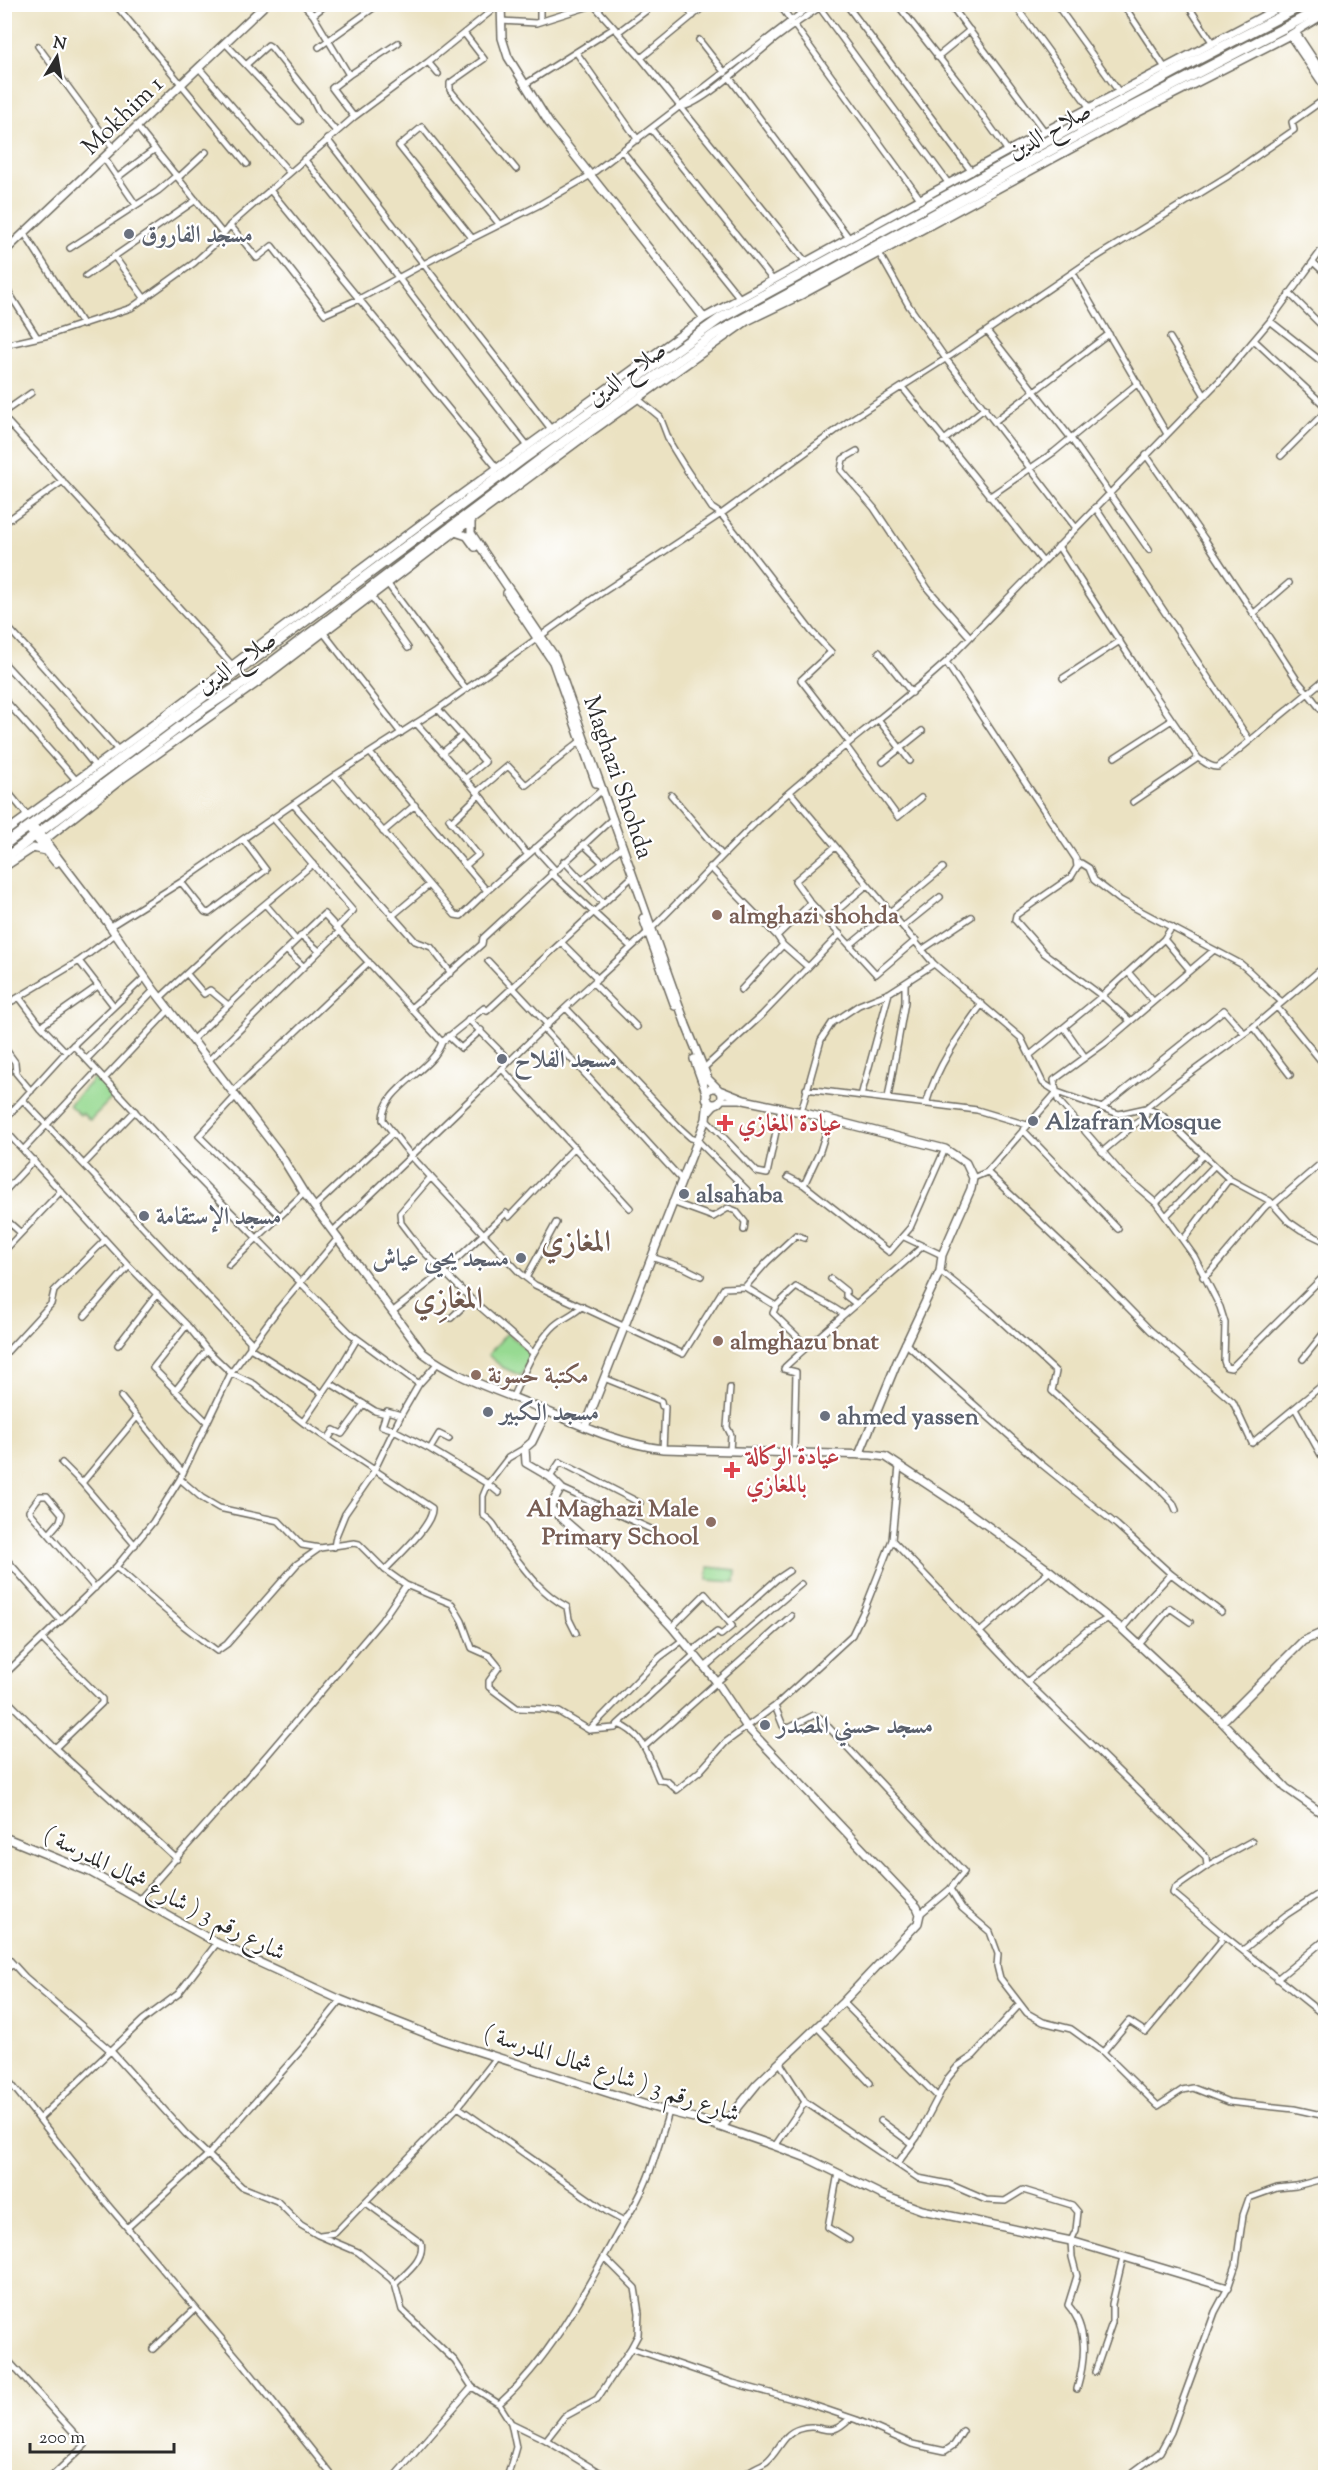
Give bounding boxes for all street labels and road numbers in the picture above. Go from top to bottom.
street label: Mokhim 1 [75,69,172,164]
street label: صلاح الدين [1002,95,1099,171]
street label: صلاح الدين [580,334,675,417]
street label: صلاح الدين [190,623,286,705]
street label: Maghazi Shohda [573,692,661,864]
street label: شارع رقم 3 ( شارع شمال المدرسة ) [36,1819,291,1973]
street label: شارع رقم 3 ( شارع شمال المدرسة ) [478,2017,744,2135]

